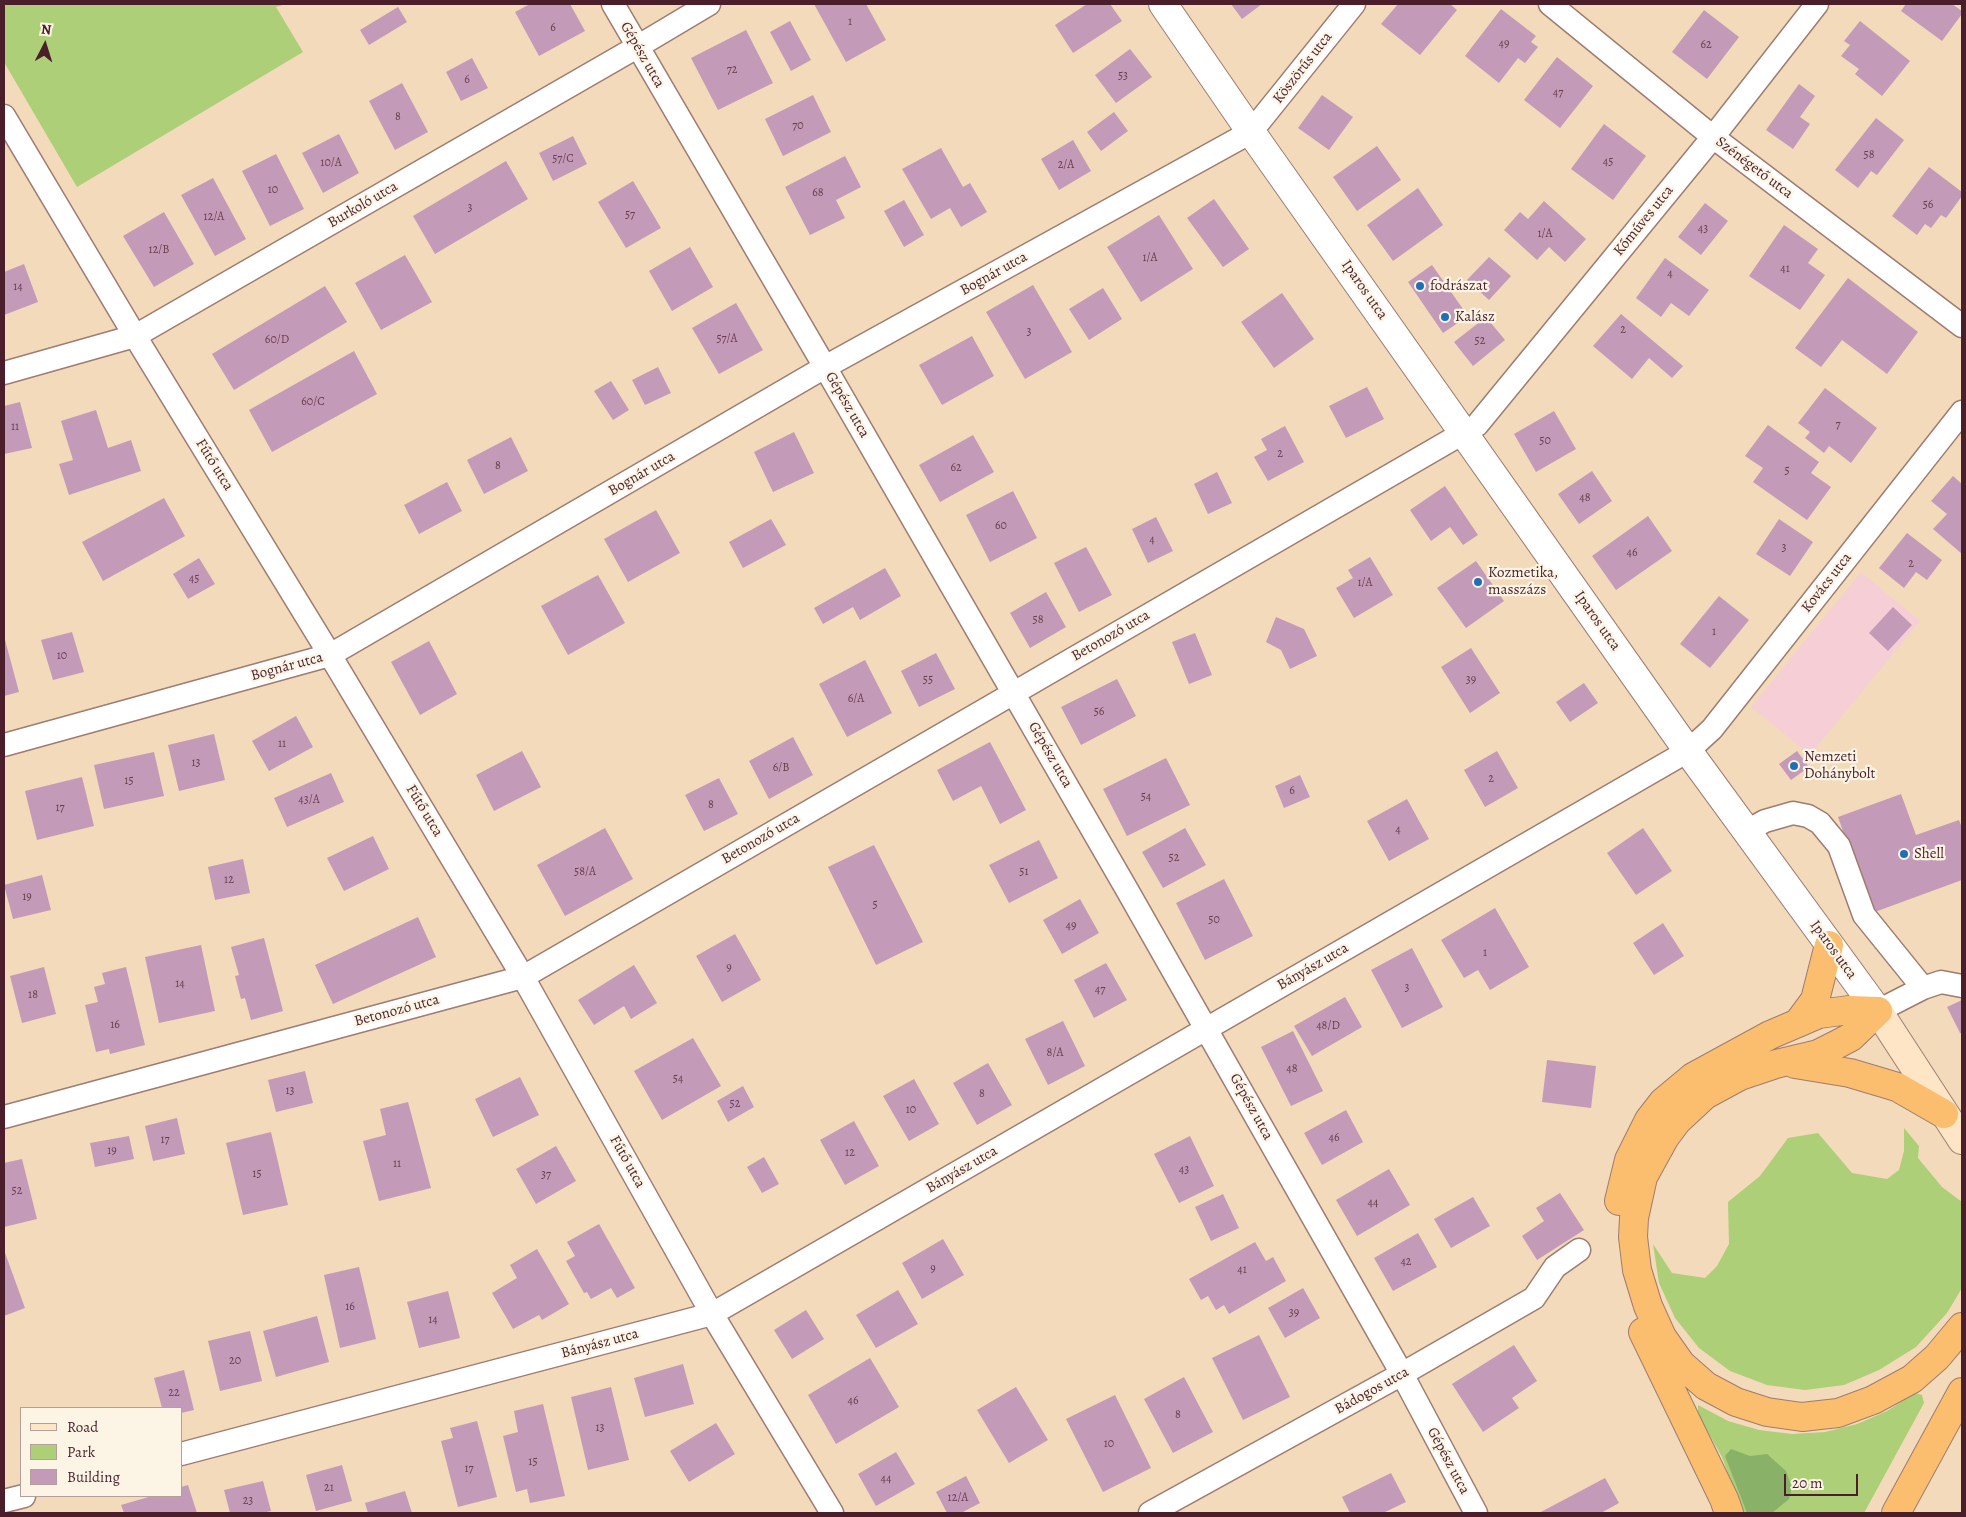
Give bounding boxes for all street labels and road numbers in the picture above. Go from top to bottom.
street label: Gépész utca [616,19,668,91]
street label: Köszörűs utca [1269,29,1337,107]
street label: Szénégető utca [1712,133,1796,203]
street label: Burkoló utca [325,178,401,232]
street label: Kőműves utca [1610,182,1678,260]
street label: Bognár utca [957,248,1031,300]
street label: Iparos utca [1337,257,1391,323]
street label: Gépész utca [821,369,873,441]
street label: Fűtő utca [191,436,237,494]
street label: Bognár utca [605,448,679,500]
street label: Kovács utca [1798,549,1856,617]
street label: Iparos utca [1570,588,1624,654]
street label: Betonozó utca [1069,606,1153,666]
street label: Bognár utca [249,649,325,685]
street label: Gépész utca [1024,719,1076,791]
street label: Fűtő utca [401,782,447,840]
street label: Betonozó utca [719,809,803,869]
street label: Iparos utca [1806,917,1860,983]
street label: Bányász utca [1274,939,1352,995]
street label: Betonozó utca [353,991,441,1031]
street label: Gépész utca [1225,1071,1277,1143]
street label: Fűtő utca [605,1133,649,1191]
street label: Bányász utca [923,1142,1001,1198]
street label: Bányász utca [559,1325,641,1363]
street label: Bádogos utca [1332,1363,1412,1419]
street label: Gépész utca [1423,1424,1473,1498]

